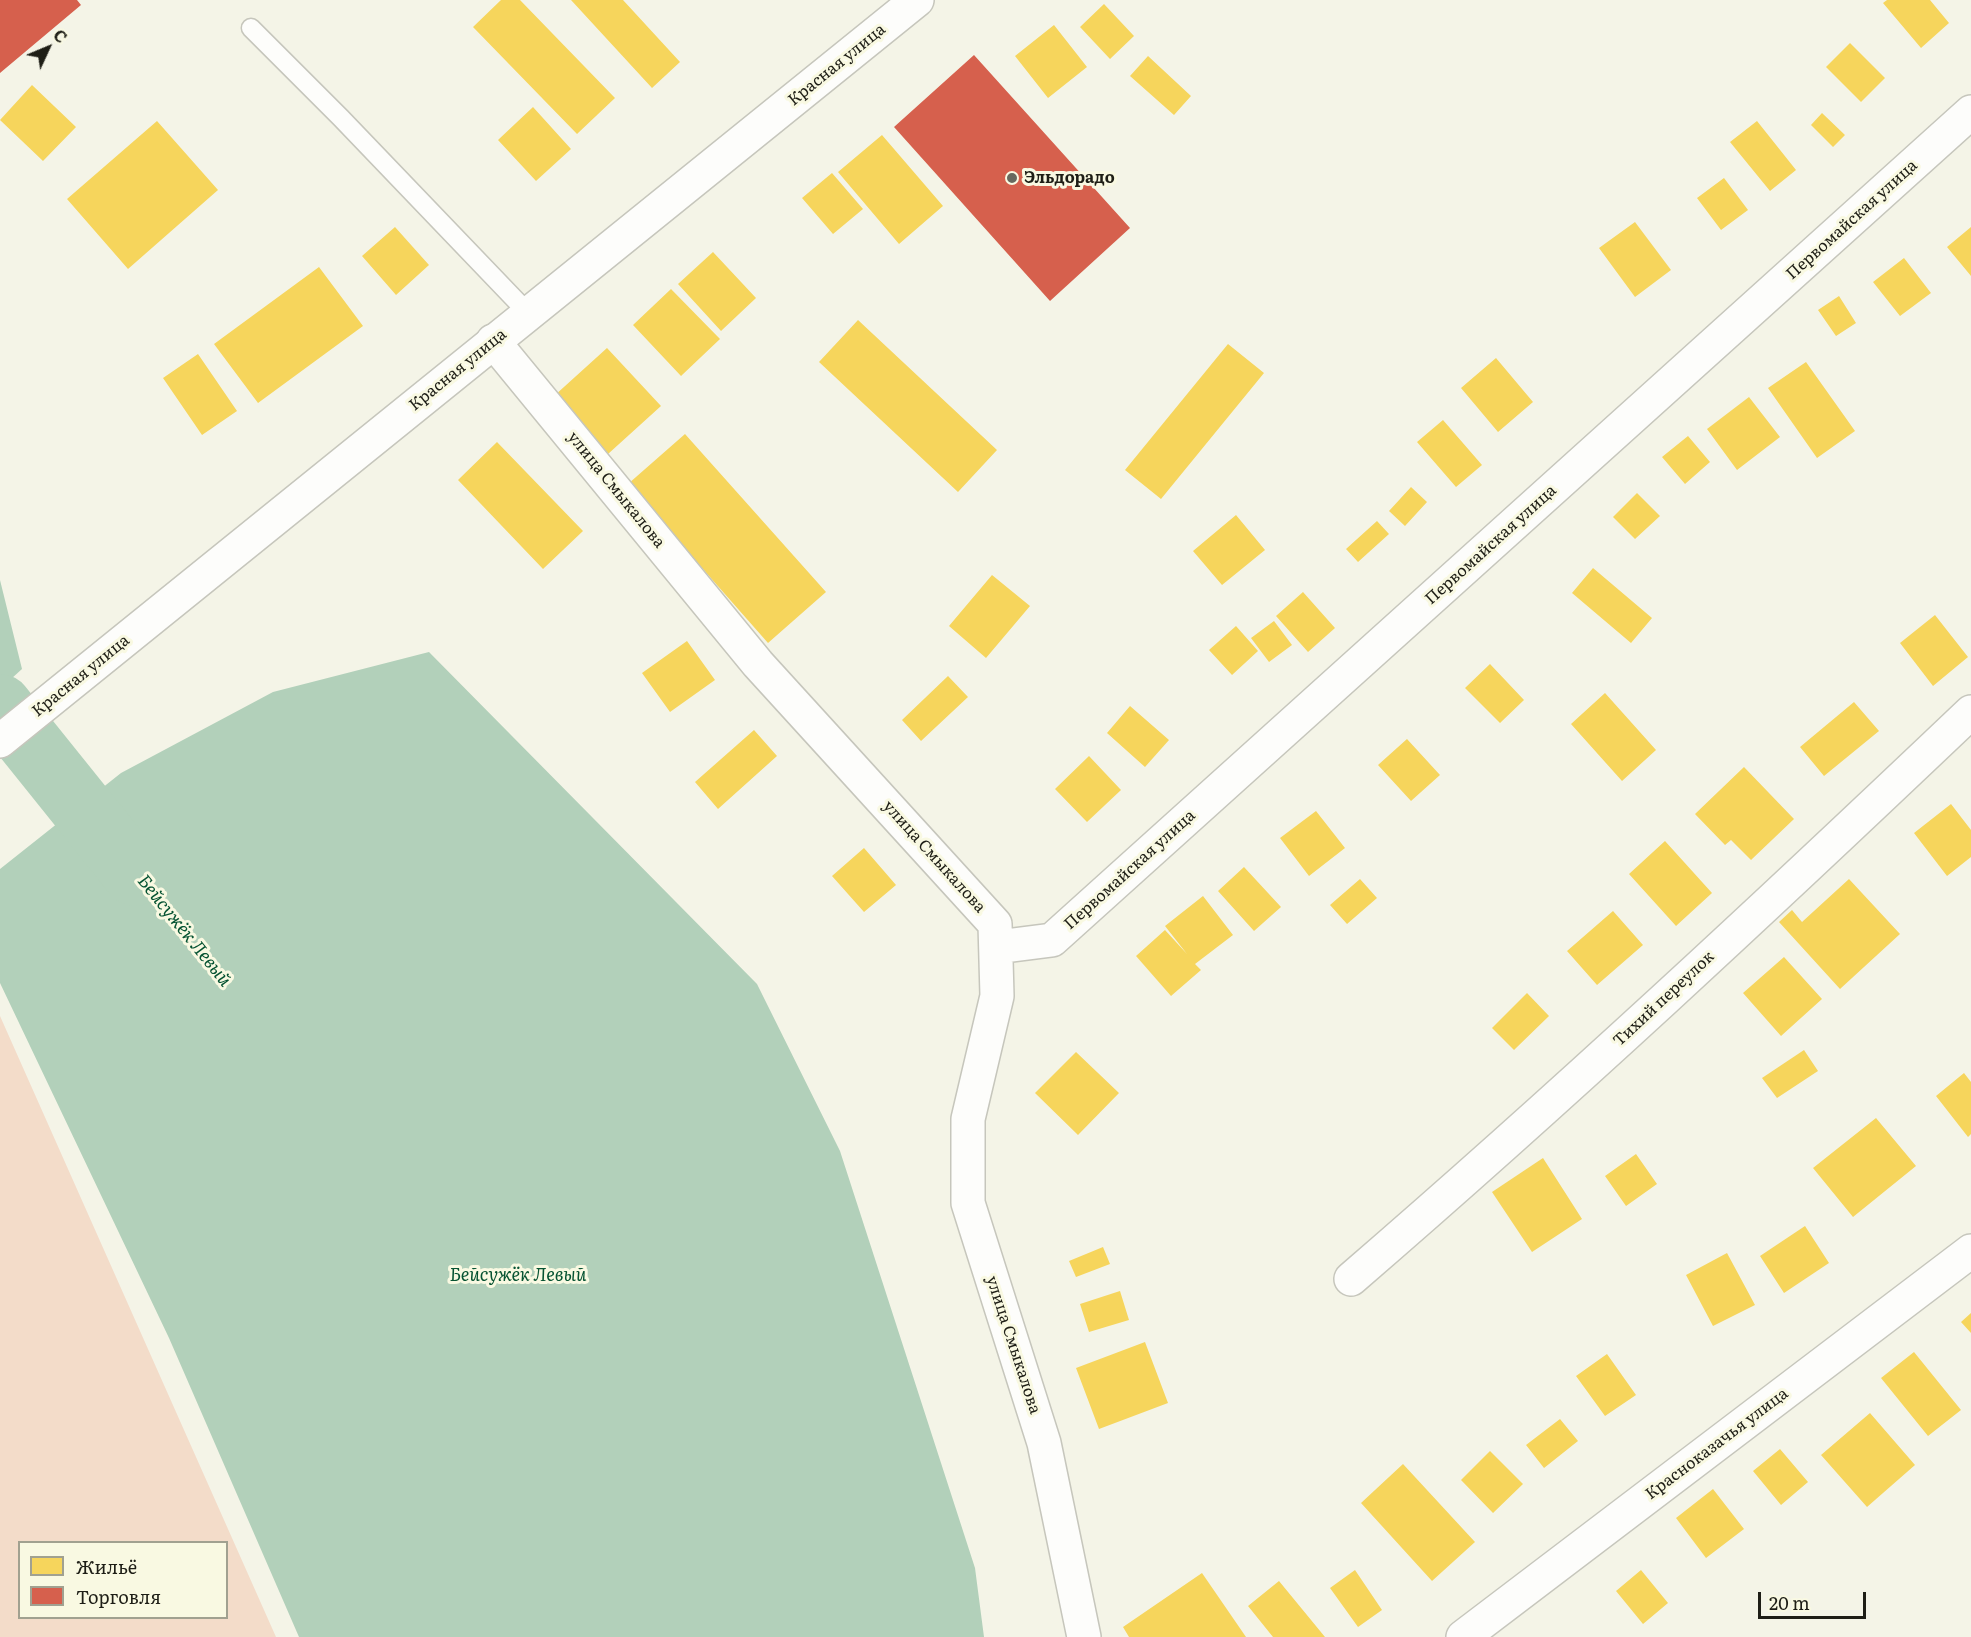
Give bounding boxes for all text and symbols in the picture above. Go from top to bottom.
north arrow [18,18,78,78]
street label: Красная улица [785,20,889,110]
text: С [48,23,74,48]
street label: Первомайская улица [1782,156,1922,284]
place label: Эльдорадо [1024,168,1115,188]
marker: Эльдорадо [1005,171,1019,185]
street label: Красная улица [406,325,510,415]
street label: улица Смыкалова [563,428,669,552]
street label: Первомайская улица [1421,481,1561,609]
street label: Красная улица [29,631,133,721]
street label: улица Смыкалова [879,797,989,917]
street label: Первомайская улица [1060,806,1200,934]
water label: Бейсужёк Левый [132,871,236,991]
street label: Тихий переулок [1610,947,1718,1051]
water label: Бейсужёк Левый [449,1265,587,1287]
street label: улица Смыкалова [982,1274,1044,1416]
street label: Красноказачья улица [1642,1384,1792,1504]
legend [18,1541,228,1619]
text: Жильё [76,1553,137,1580]
scale bar [1761,1580,1869,1618]
text: Торговля [76,1583,161,1610]
text: 20 m [1769,1589,1810,1616]

